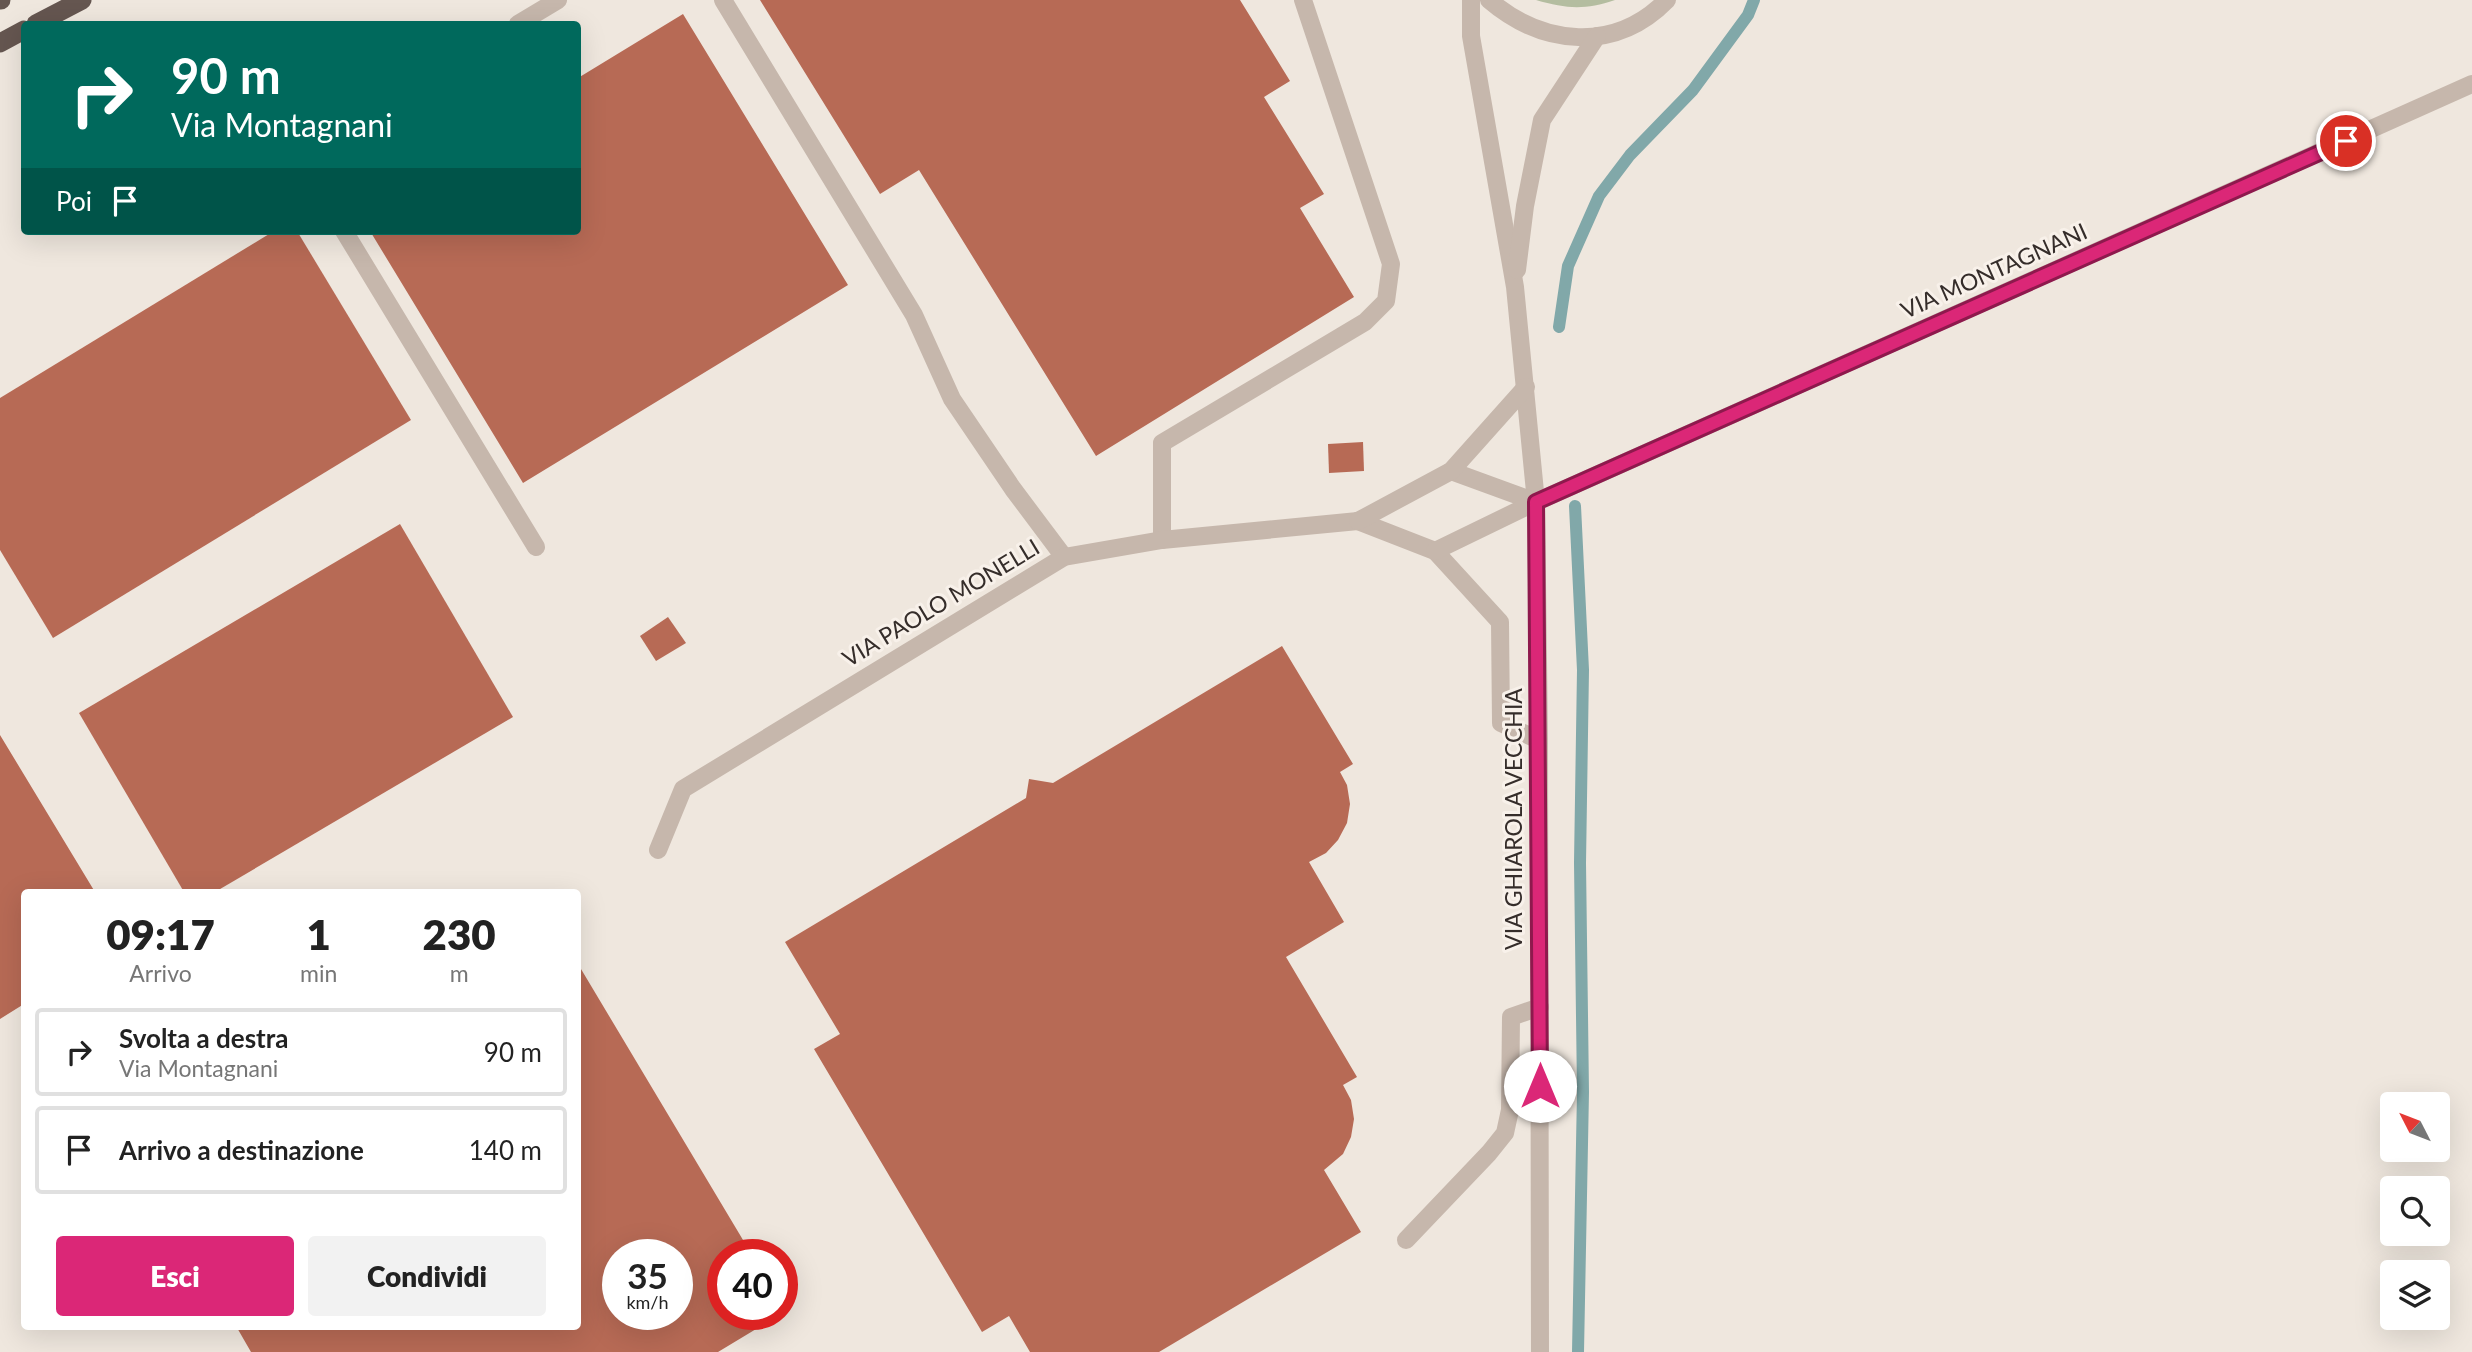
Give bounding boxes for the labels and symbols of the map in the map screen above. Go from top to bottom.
pin [2316,111,2376,171]
street label: VIA MONTAGNANI [1896,216,2091,324]
street label: VIA PAOLO MONELLI [837,532,1044,672]
street label: VIA GHIAROLA VECCHIA [1499,688,1527,950]
position arrow [1503,1049,1577,1123]
north arrow [2380,1092,2450,1162]
speed limit sign: 40 [707,1239,798,1330]

